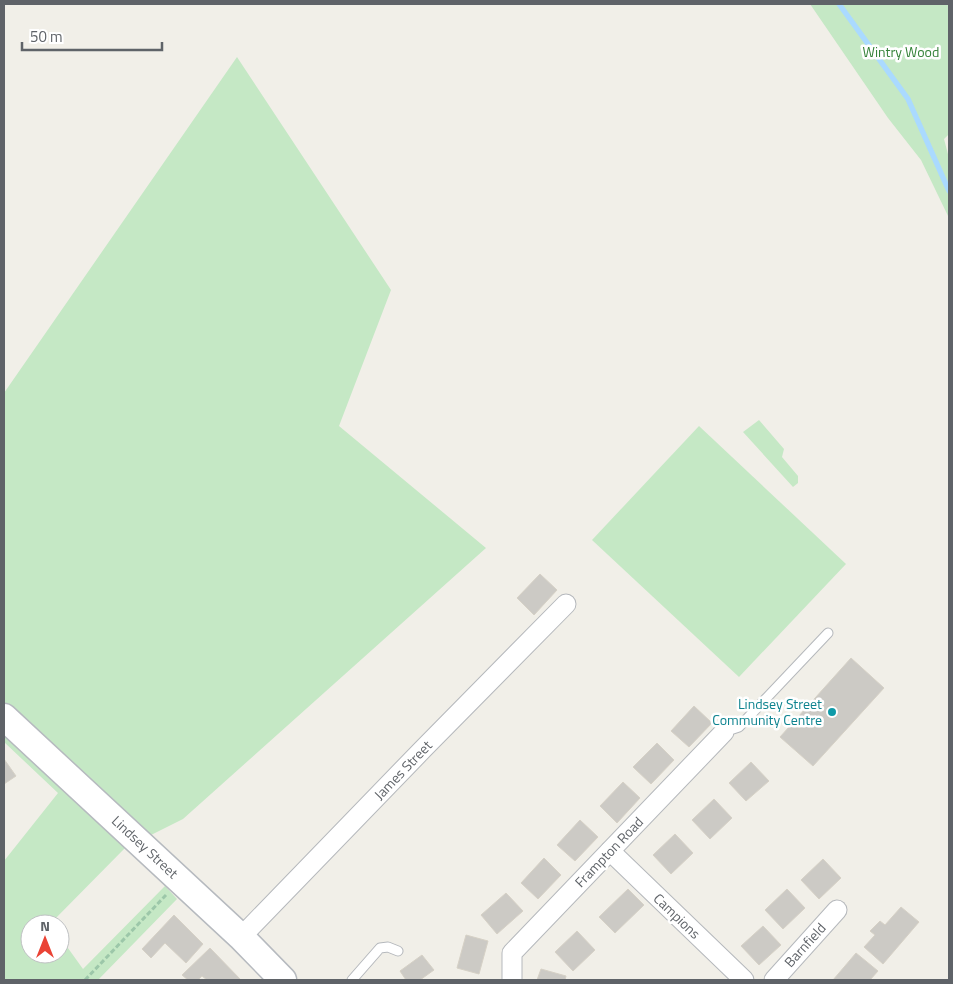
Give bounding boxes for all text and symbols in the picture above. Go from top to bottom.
scale bar [22,20,162,52]
text: 50 m [30,25,63,48]
park label: Wintry Wood [863,41,939,62]
place label: Lindsey Street Community Centre [712,693,822,730]
marker: Lindsey Street Community Centre [826,706,838,718]
street label: James Street [369,735,436,804]
street label: Lindsey Street [107,810,183,883]
street label: Frampton Road [569,812,648,892]
street label: Campions [649,888,706,943]
north arrow [20,914,70,964]
text: N [40,915,50,936]
street label: Barnfield [779,918,830,972]

